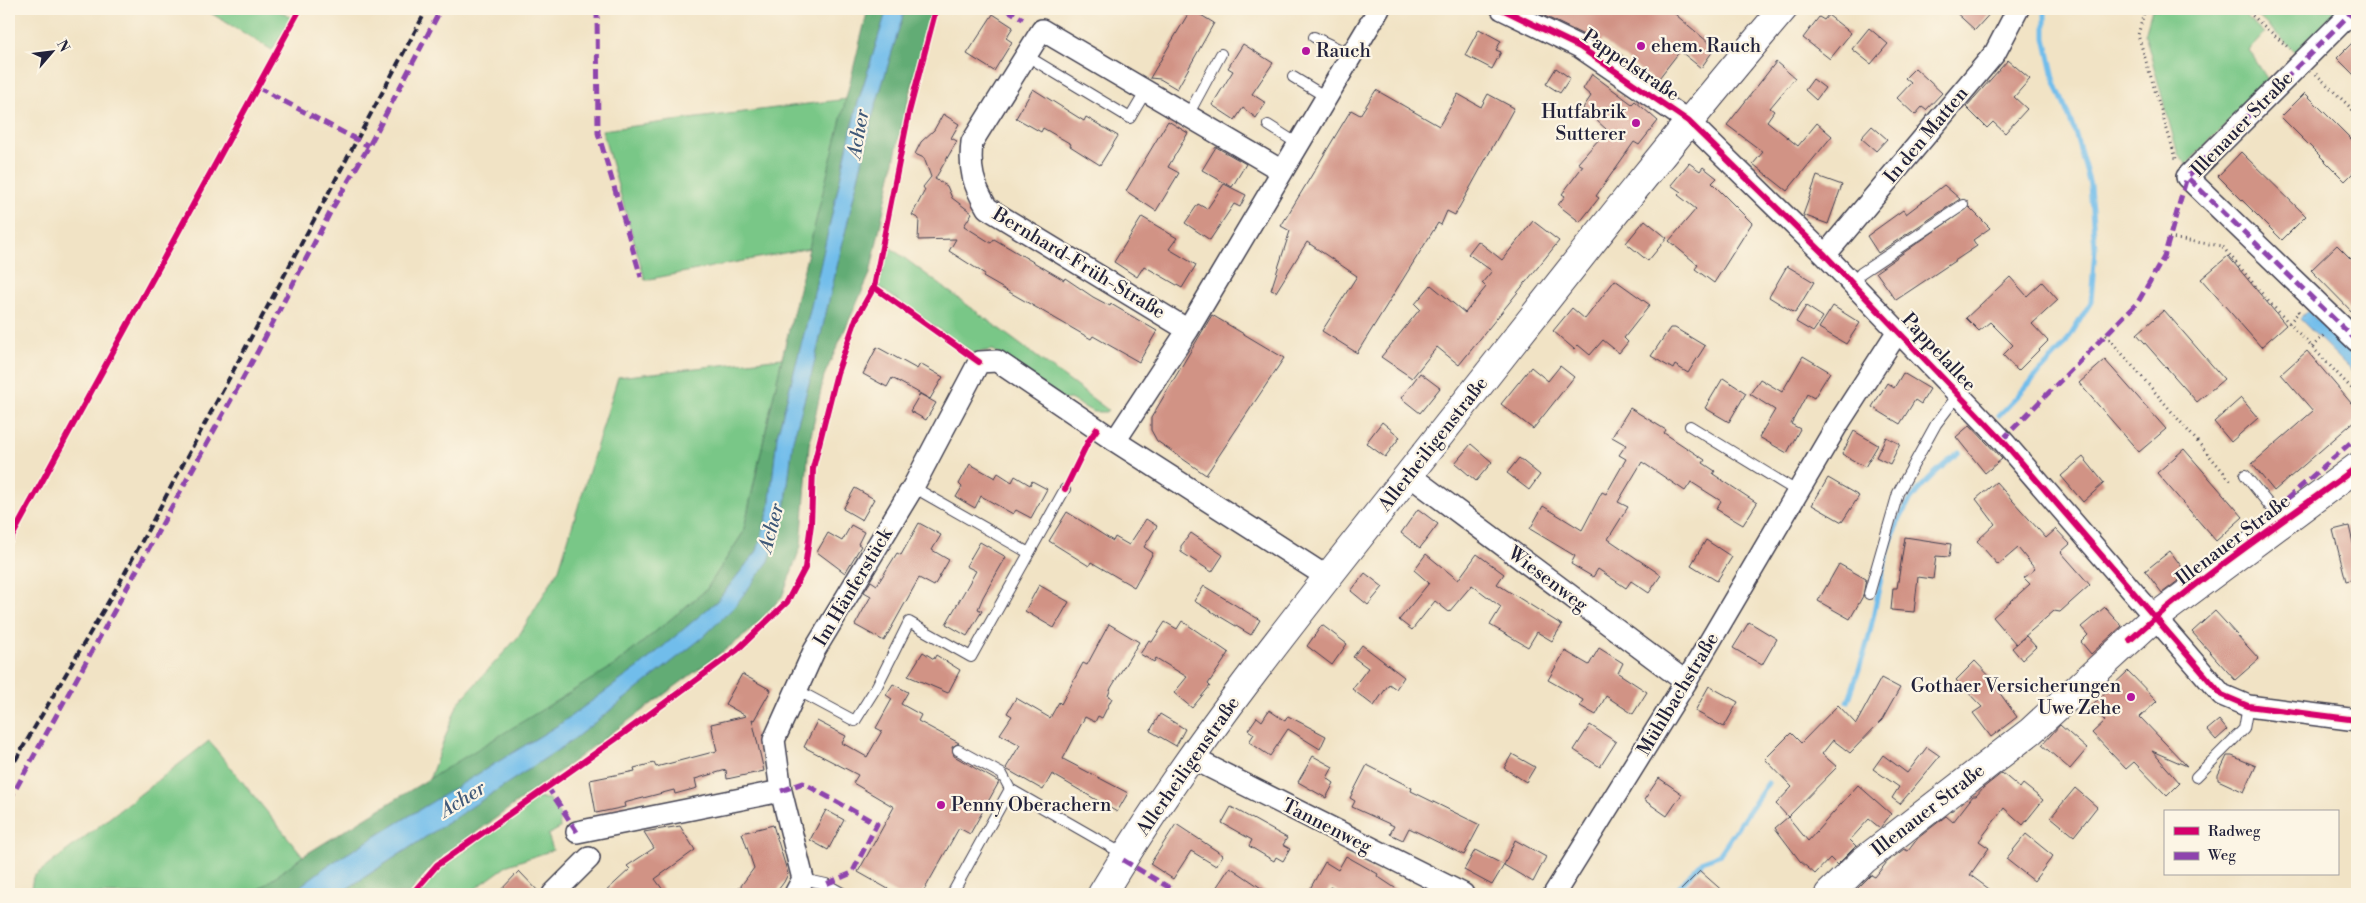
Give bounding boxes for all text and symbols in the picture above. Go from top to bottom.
street label: Pappelstraße [1578,24,1684,106]
north arrow [28,28,78,78]
place label: ehem. Rauch [1651,34,1761,58]
text: N [52,37,73,55]
place label: Rauch [1316,39,1371,63]
marker: ehem. Rauch [1635,40,1647,52]
marker: Rauch [1300,45,1312,57]
street label: Illenauer Straße [2186,66,2298,182]
street label: In den Matten [1879,82,1973,188]
place label: Hutfabrik Sutterer [1541,100,1627,146]
water label: Acher [842,107,876,162]
marker: Hutfabrik Sutterer [1630,117,1642,129]
street label: Bernhard-Früh-Straße [988,202,1170,324]
street label: Pappelallee [1897,308,1981,396]
street label: Allerheiligenstraße [1372,372,1493,517]
street label: Illenauer Straße [2171,489,2295,591]
water label: Acher [753,500,791,557]
street label: Im Hänferstück [808,523,898,651]
street label: Wiesenweg [1502,541,1593,617]
street label: Mühlbachstraße [1632,628,1724,760]
place label: Gothaer Versicherungen Uwe Zehe [1911,674,2121,720]
marker: Gothaer Versicherungen Uwe Zehe [2125,691,2137,703]
street label: Allerheiligenstraße [1130,692,1245,841]
street label: Illenauer Straße [1867,758,1989,862]
water label: Acher [434,776,491,825]
place label: Penny Oberachern [951,793,1111,817]
street label: Tannenweg [1278,793,1376,859]
marker: Penny Oberachern [935,799,947,811]
legend [2164,810,2338,876]
text: Radweg [2208,822,2261,841]
text: Weg [2207,846,2236,865]

